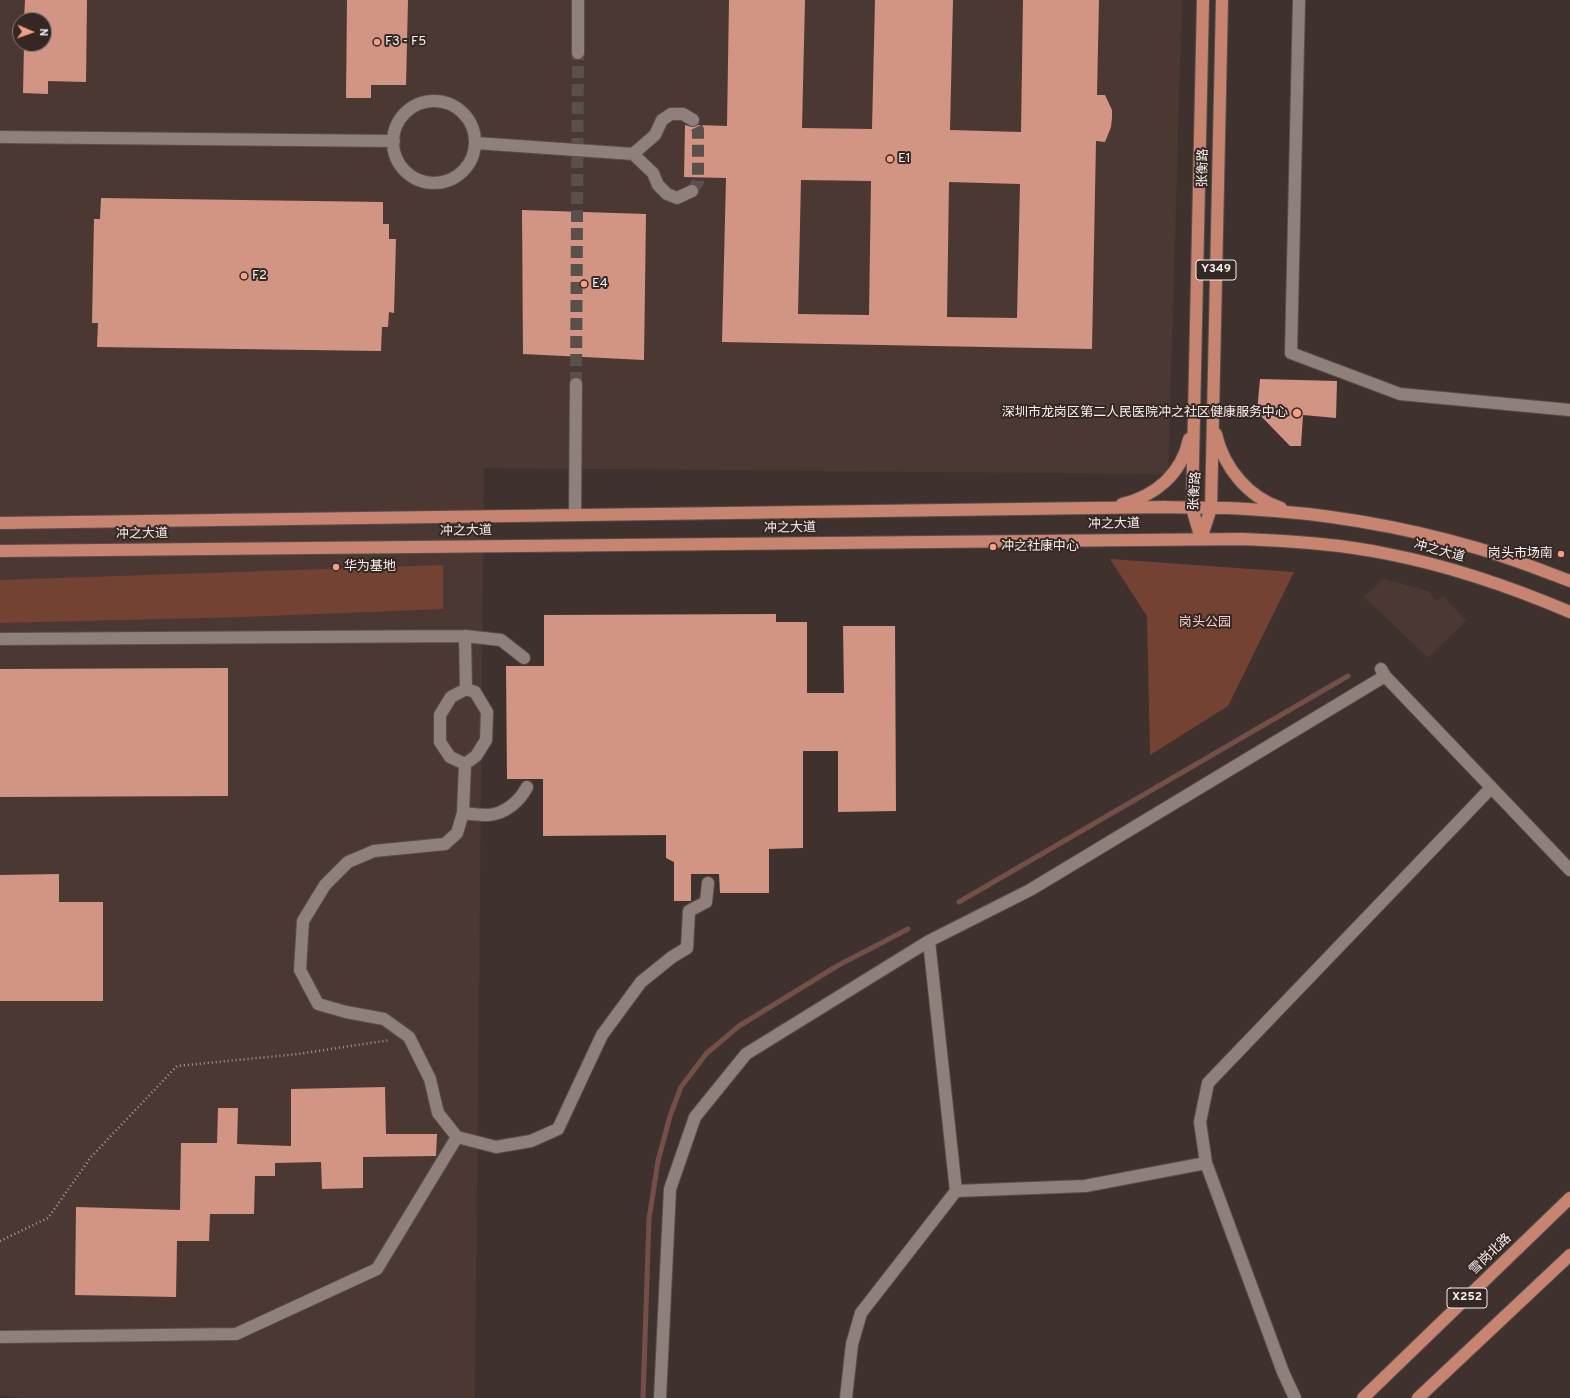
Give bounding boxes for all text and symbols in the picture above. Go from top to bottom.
north arrow [12,12,52,52]
text: N [36,28,50,37]
place label: F3 - F5 [385,34,426,50]
marker: F3 - F5 [372,37,382,47]
street label: 张衡路 [1196,148,1212,188]
place label: E1 [898,151,911,167]
marker: E1 [885,154,895,164]
road number: Y349 [1196,260,1236,280]
place label: F2 [252,268,267,284]
marker: F2 [239,271,249,281]
place label: E4 [592,276,608,292]
marker: E4 [579,279,589,289]
place label: 深圳市龙岗区第二人民医院冲之社区健康服务中心 [1002,405,1288,421]
marker: 深圳市龙岗区第二人民医院冲之社区健康服务中心 [1291,407,1303,419]
street label: 张衡路 [1187,471,1205,511]
street label: 冲之大道 [1088,517,1140,533]
street label: 冲之大道 [764,521,816,537]
street label: 冲之大道 [440,524,492,540]
street label: 冲之大道 [116,527,168,543]
street label: 冲之大道 [1412,538,1466,566]
place label: 冲之社康中心 [1001,539,1079,555]
marker: 冲之社康中心 [988,542,998,552]
place label: 岗头市场南 [1488,546,1553,562]
marker: 岗头市场南 [1556,549,1566,559]
place label: 华为基地 [344,559,396,575]
marker: 华为基地 [331,562,341,572]
park label: 岗头公园 [1179,615,1231,631]
street label: 雪岗北路 [1467,1231,1515,1279]
road number: X252 [1447,1288,1487,1308]

